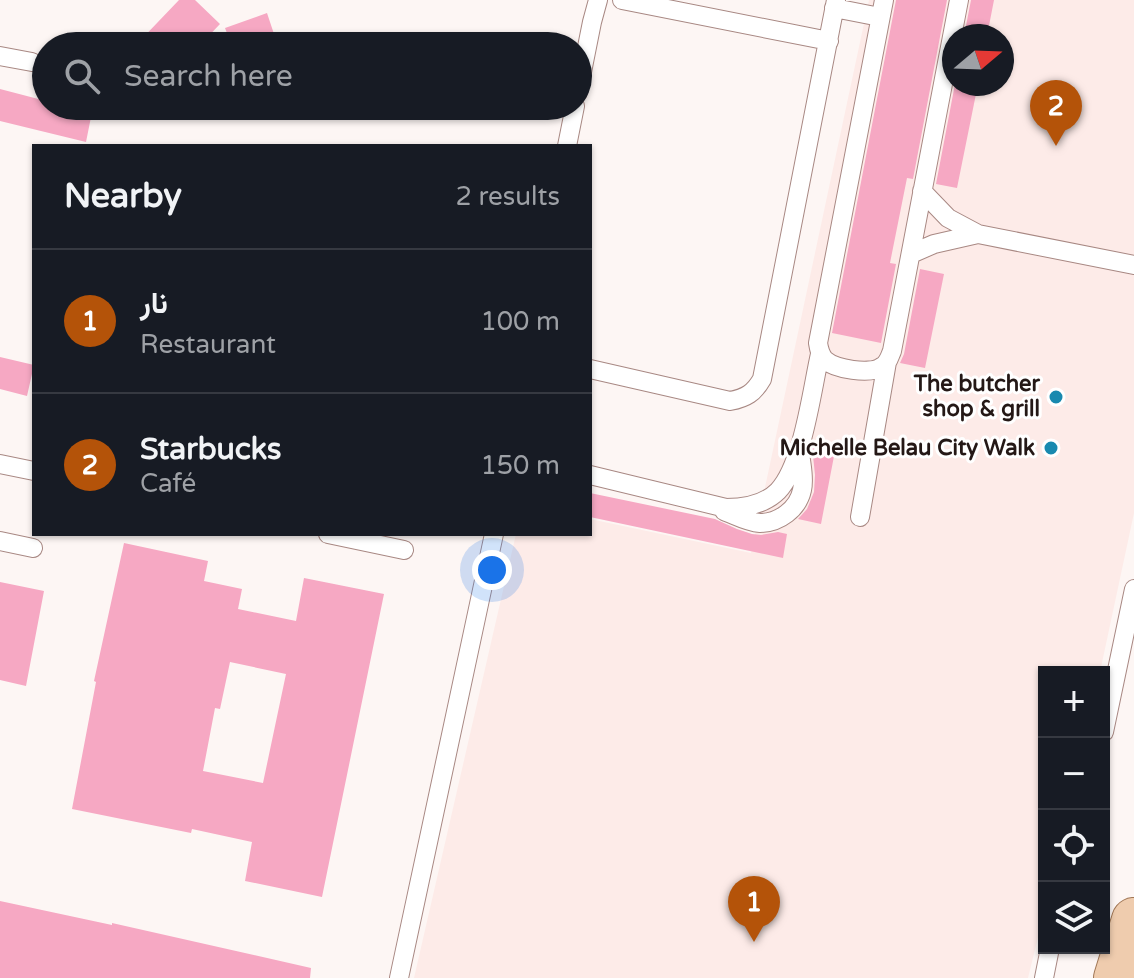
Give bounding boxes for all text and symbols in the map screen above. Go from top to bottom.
north arrow [942,24,1014,96]
search box [32,32,592,120]
icon: search [60,54,104,98]
text: Search here [124,58,293,95]
pin: 2 [1030,80,1082,146]
text: Nearby [64,176,182,217]
text: 2 results [455,181,560,212]
text: نار [140,285,168,322]
text: 1 [82,306,98,337]
text: 100 m [480,306,560,337]
text: Restaurant [140,329,276,360]
place label: The butcher shop & grill [913,371,1041,422]
marker: The butcher shop & grill [1047,388,1065,406]
text: Starbucks [140,431,281,468]
place label: Michelle Belau City Walk [780,435,1035,461]
marker: Michelle Belau City Walk [1042,439,1060,457]
text: 2 [82,450,98,481]
text: 150 m [480,450,560,481]
text: Café [140,468,196,499]
your location [472,550,512,590]
map controls [1038,666,1110,954]
button: + [1038,666,1110,738]
button: − [1038,738,1110,810]
button: locate [1038,810,1110,882]
pin: 1 [728,876,780,942]
button: layers [1038,882,1110,954]

